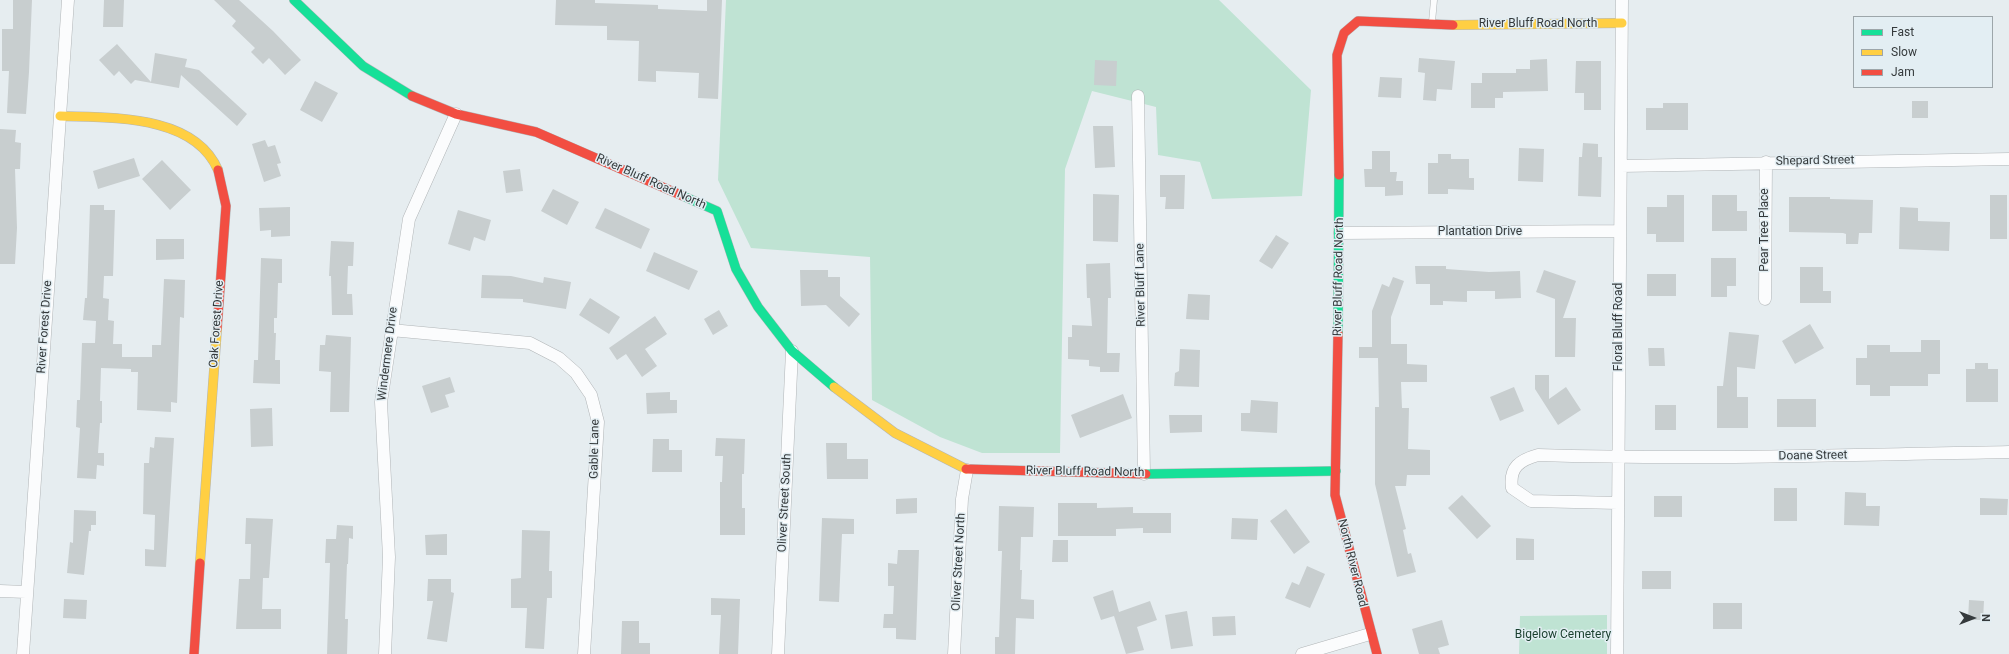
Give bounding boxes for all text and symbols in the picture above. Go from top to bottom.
legend [1853,16,1993,88]
street label: River Bluff Road North [1479,17,1597,31]
text: Fast [1891,25,1914,39]
text: Slow [1891,45,1917,59]
text: Jam [1891,65,1915,79]
street label: River Bluff Road North [594,151,708,213]
street label: Shepard Street [1776,153,1854,169]
street label: Pear Tree Place [1758,188,1772,272]
street label: River Bluff Road North [1331,218,1347,336]
street label: Plantation Drive [1438,225,1522,239]
street label: River Bluff Lane [1133,243,1149,327]
street label: River Forest Drive [35,280,55,374]
street label: Oak Forest Drive [207,280,227,368]
street label: Floral Bluff Road [1612,283,1626,371]
street label: Windermere Drive [375,306,401,402]
street label: Gable Lane [587,419,603,479]
street label: Doane Street [1778,448,1848,464]
street label: Oliver Street South [775,453,795,553]
street label: River Bluff Road North [1026,464,1144,480]
street label: Oliver Street North [949,513,969,611]
street label: North River Road [1334,517,1370,609]
north arrow [1953,598,1993,638]
text: N [1979,614,1992,622]
park label: Bigelow Cemetery [1515,628,1611,642]

